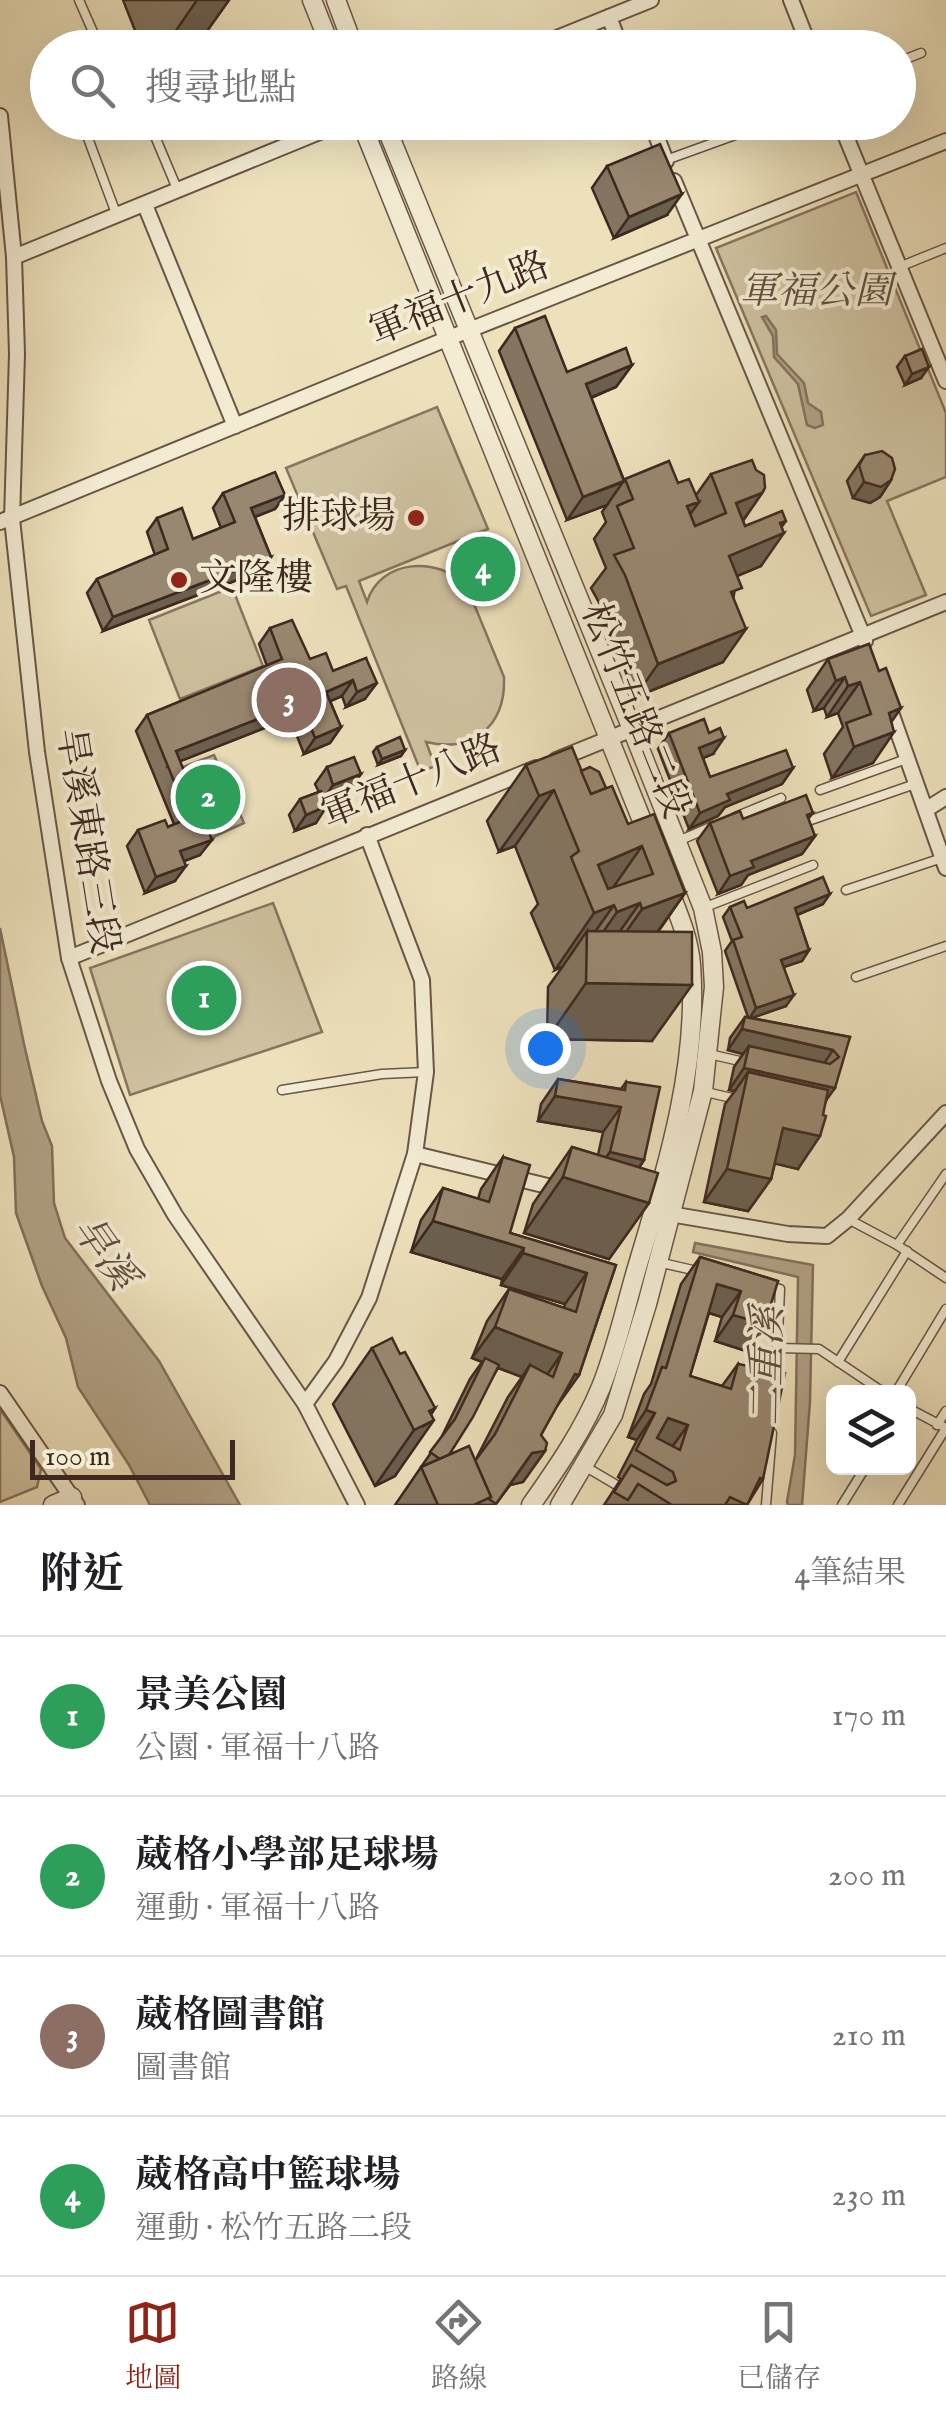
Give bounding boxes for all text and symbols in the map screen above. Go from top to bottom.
search box [30,30,916,140]
icon: search [65,58,120,113]
text: 搜尋地點 [145,66,297,114]
street label: 軍福十九路 [363,242,557,358]
park label: 軍福公園 [740,269,898,317]
place label: 排球場 [282,494,396,542]
marker: 排球場 [405,507,427,529]
pin: 4 [450,532,516,606]
place label: 文隆樓 [199,556,313,604]
marker: 文隆樓 [168,569,190,591]
street label: 松竹五路二段 [569,596,699,826]
pin: 3 [256,662,322,738]
street label: 旱溪東路三段 [44,725,128,957]
street label: 軍福十八路 [315,725,509,841]
pin: 2 [176,760,240,834]
pin: 1 [172,960,236,1036]
your location [520,1023,571,1074]
water label: 旱溪 [59,1207,149,1305]
water label: 二重溪 [742,1302,796,1426]
map controls [826,1385,916,1475]
button: layers [826,1385,916,1475]
scale bar [30,1435,235,1480]
text: 100 m [45,1440,111,1475]
text: 附近 [40,1549,124,1602]
text: 4筆結果 [794,1554,906,1595]
text: 景美公園 [135,1673,287,1721]
text: 1 [67,1696,78,1737]
text: 170 m [832,1696,906,1737]
text: 公園 · 軍福十八路 [135,1729,380,1770]
text: 葳格小學部足球場 [135,1833,439,1881]
text: 2 [65,1856,80,1897]
text: 200 m [828,1856,906,1897]
text: 運動 · 軍福十八路 [135,1889,380,1930]
text: 葳格圖書館 [135,1993,325,2041]
text: 3 [67,2016,78,2057]
text: 210 m [832,2016,906,2057]
text: 圖書館 [135,2049,231,2090]
text: 葳格高中籃球場 [135,2153,401,2201]
text: 4 [65,2176,80,2217]
text: 230 m [832,2176,906,2217]
text: 運動 · 松竹五路二段 [135,2209,412,2250]
tab: 地圖 [125,2295,181,2397]
tab: 路線 [431,2295,487,2397]
tab: 已儲存 [737,2295,821,2397]

